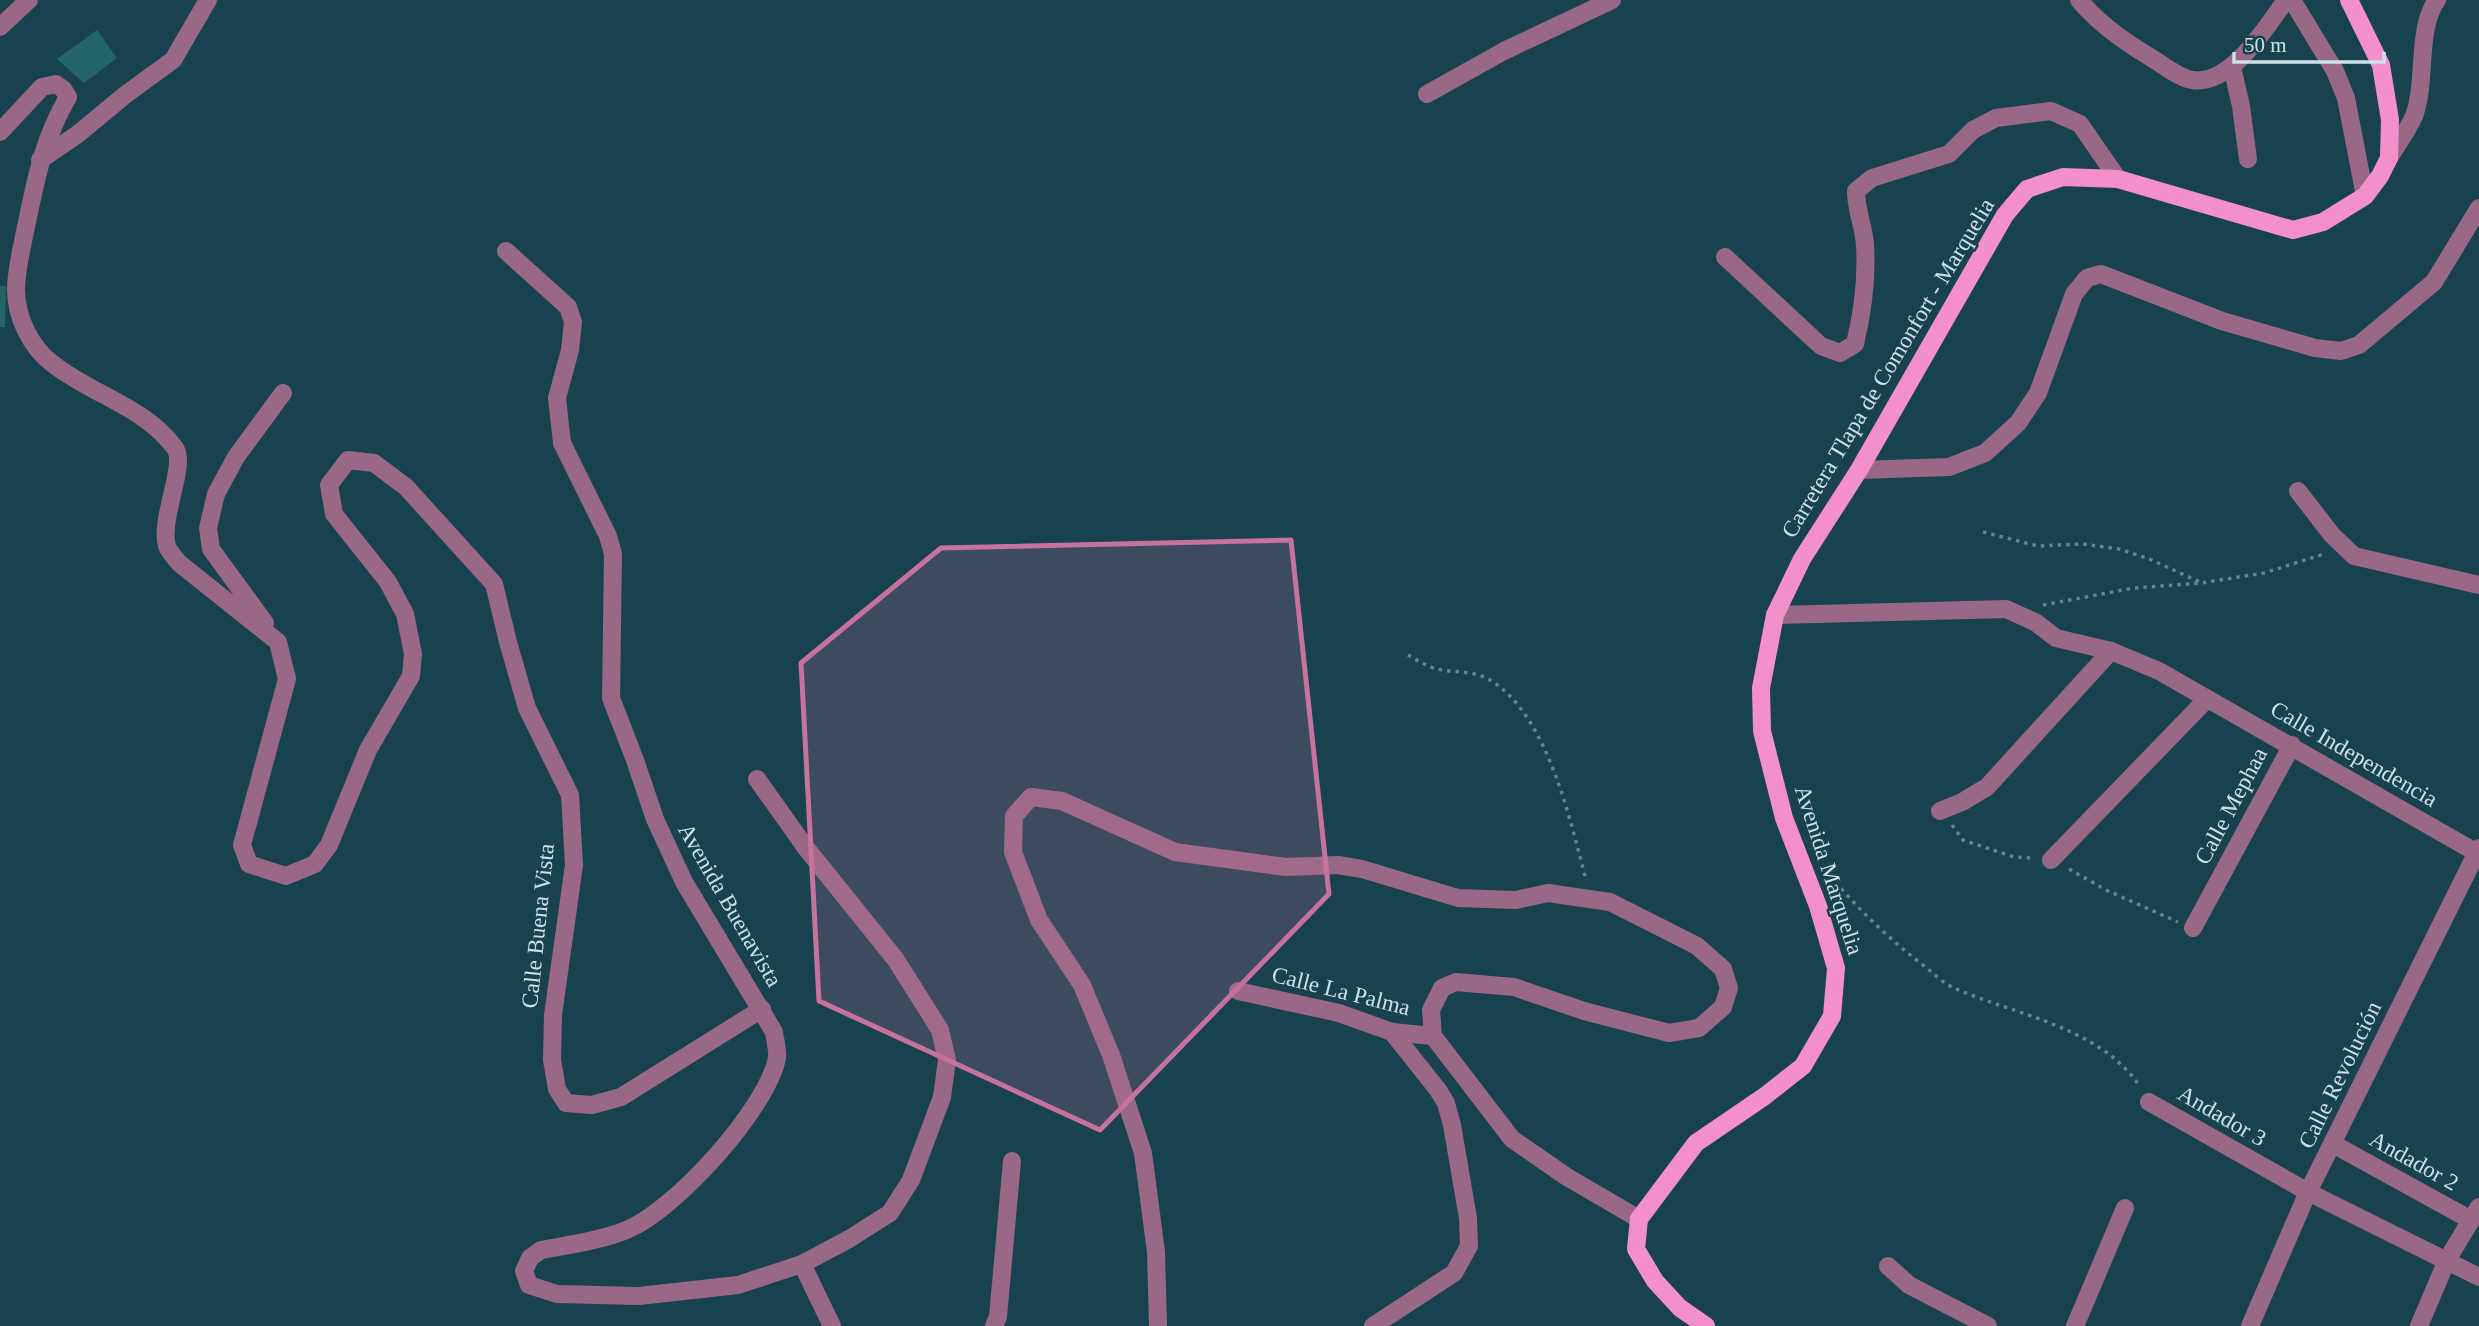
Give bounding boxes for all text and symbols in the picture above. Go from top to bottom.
scale bar [2234,21,2384,65]
text: 50 m [2244,33,2287,57]
street label: Carretera Tlapa de Comonfort - Marquelia [1777,194,1999,542]
street label: Calle Independencia [2266,696,2442,812]
street label: Calle Mephaa [2190,743,2272,869]
street label: Avenida Marquelia [1790,782,1868,958]
street label: Avenida Buenavista [673,819,787,991]
street label: Calle Buena Vista [517,842,559,1010]
street label: Calle La Palma [1269,962,1413,1020]
street label: Calle Revolución [2294,997,2387,1153]
street label: Andador 3 [2173,1081,2271,1151]
street label: Andador 2 [2365,1126,2463,1196]

